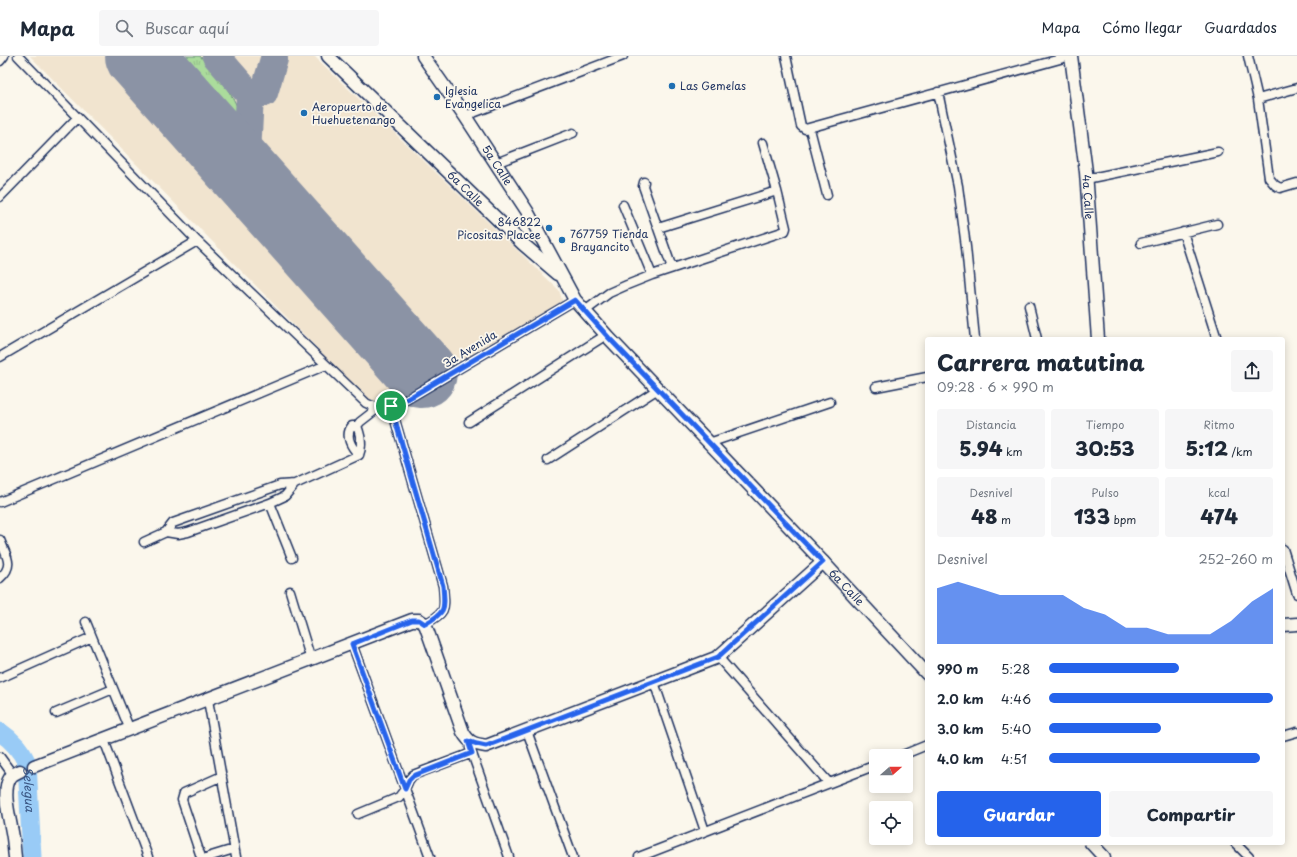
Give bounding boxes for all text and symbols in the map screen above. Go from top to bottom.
search box [99,10,379,46]
text: Mapa [20,14,75,42]
text: Buscar aquí [145,16,229,39]
icon: search [113,17,135,39]
text: Mapa [1042,17,1080,38]
text: Cómo llegar [1102,17,1182,38]
text: Guardados [1204,17,1277,38]
place label: Las Gemelas [680,77,746,94]
marker: Las Gemelas [667,81,677,91]
place label: Iglesia Evangelica [445,82,501,112]
marker: Iglesia Evangelica [432,92,442,102]
place label: Aeropuerto de Huehuetenango [312,98,396,128]
marker: Aeropuerto de Huehuetenango [299,108,309,118]
street label: 5a Calle [478,141,517,189]
street label: 6a Calle [444,166,488,210]
street label: 4a Calle [1078,174,1098,220]
place label: 846822 Picositas Placee [457,213,541,243]
marker: 846822 Picositas Placee [544,223,554,233]
place label: 767759 Tienda Brayancito [570,225,648,255]
marker: 767759 Tienda Brayancito [557,235,567,245]
street label: 3a Avenida [440,326,500,371]
text: Carrera matutina [937,345,1145,378]
button: share [1231,350,1273,392]
text: 09:28 · 6 × 990 m [937,377,1054,396]
pin [374,389,408,423]
icon: arrive [380,395,402,417]
text: Distancia [966,416,1016,433]
text: Tiempo [1086,416,1124,433]
text: Ritmo [1203,416,1235,433]
text: 5.94 [959,433,1002,463]
text: 30:53 [1075,433,1135,463]
text: 5:12 [1185,433,1228,463]
text: km [1002,443,1023,460]
text: /km [1228,443,1253,460]
text: Desnivel [970,484,1012,501]
text: Pulso [1091,484,1119,501]
text: kcal [1208,484,1230,501]
text: 48 [971,501,997,531]
text: 133 [1074,501,1110,531]
text: 474 [1200,501,1238,531]
text: m [997,511,1011,528]
text: bpm [1110,511,1136,528]
text: Desnivel [937,549,988,568]
text: 252–260 m [1198,549,1273,568]
street label: 6a Calle [825,565,868,609]
text: 990 m [937,659,978,678]
text: 5:28 [1001,659,1030,678]
text: 2.0 km [937,689,984,708]
text: 4:46 [1001,689,1031,708]
text: 3.0 km [937,719,984,738]
text: 5:40 [1001,719,1031,738]
north arrow [869,749,913,793]
map controls [869,749,913,845]
text: 4.0 km [937,749,984,768]
text: 4:51 [1001,749,1027,768]
water label: Selegua [19,766,40,813]
button: Guardar [937,791,1101,837]
button: Compartir [1109,791,1273,837]
button: locate [869,801,913,845]

